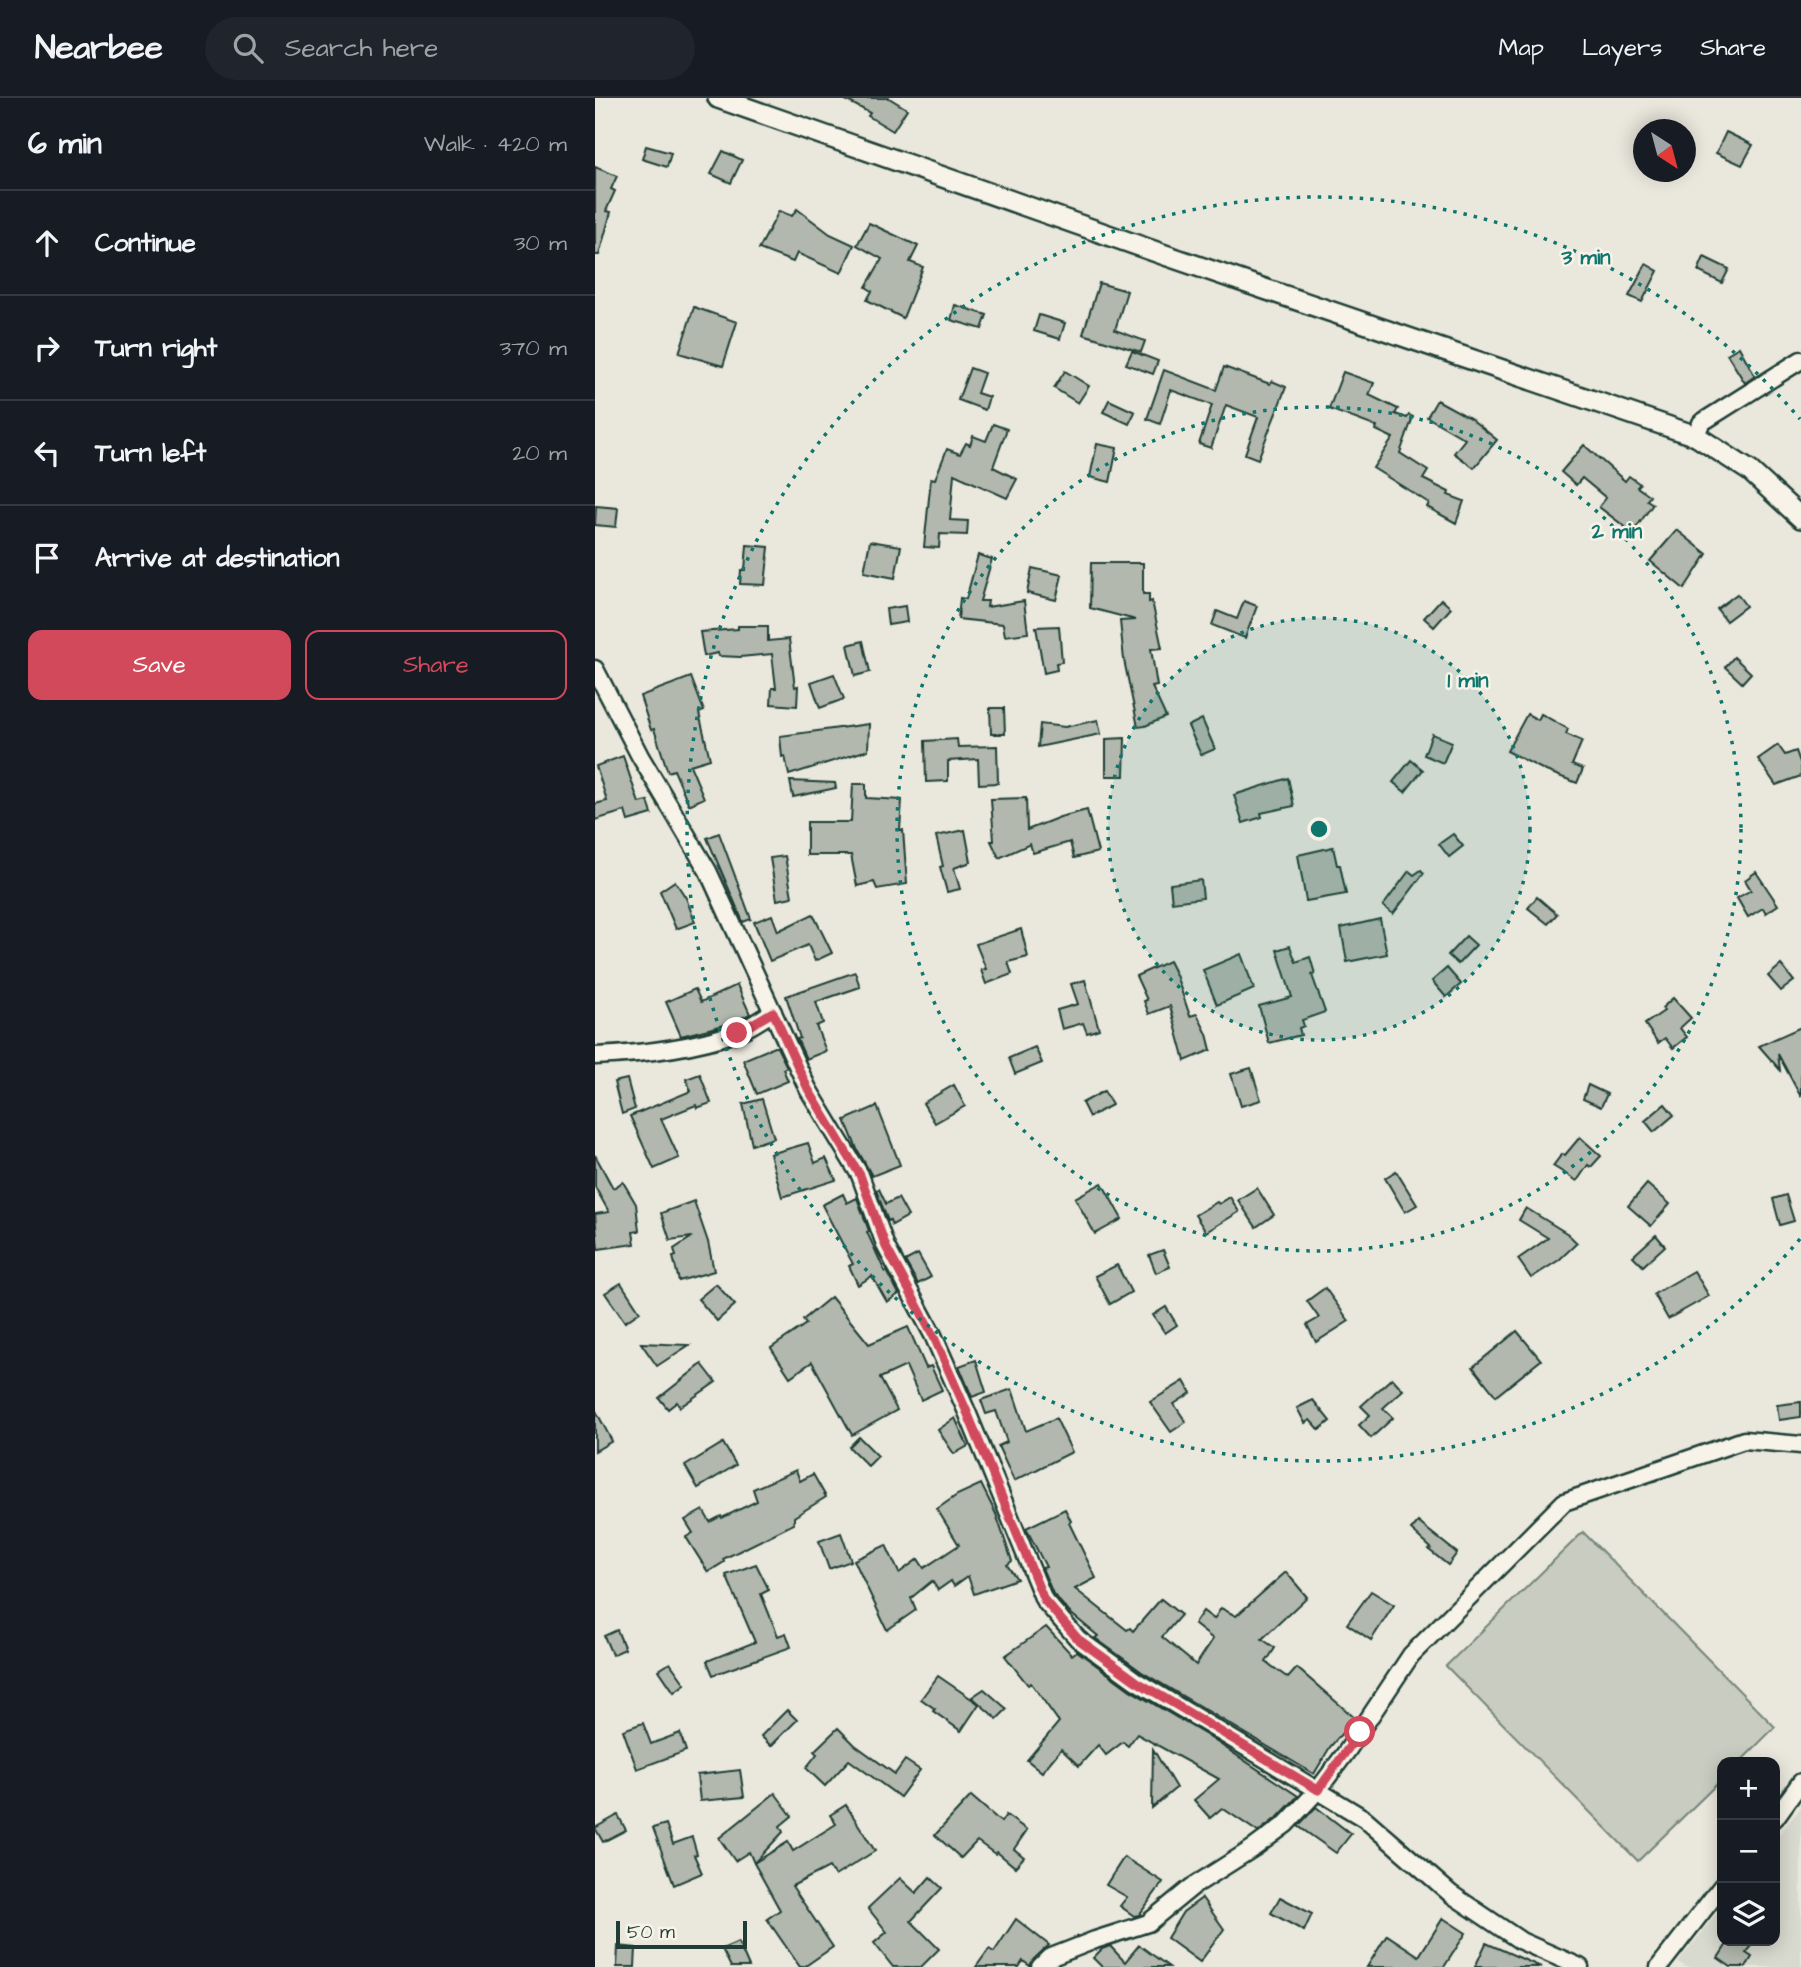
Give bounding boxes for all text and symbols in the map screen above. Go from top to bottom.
search box [205,17,695,80]
text: Nearbee [35,25,163,71]
icon: search [229,29,267,67]
text: Search here [285,30,438,66]
text: Map [1499,31,1544,65]
text: Layers [1582,31,1662,65]
text: Share [1700,31,1766,65]
north arrow [1633,119,1696,182]
text: 6 min [28,123,102,165]
text: Walk · 420 m [424,128,567,160]
icon: ahead [28,224,66,262]
text: Continue [95,225,196,261]
text: 30 m [514,227,567,259]
text: 3 min [1560,243,1611,272]
icon: right [28,329,66,367]
text: Turn right [95,330,217,366]
text: 370 m [500,332,567,364]
icon: left [28,434,66,472]
text: Turn left [95,435,206,471]
text: 20 m [512,437,567,469]
text: 2 min [1591,517,1643,546]
icon: arrive [28,539,66,577]
text: Arrive at destination [95,540,340,576]
button: Save [28,630,291,700]
button: Share [305,630,567,700]
text: 1 min [1447,666,1489,695]
centre of rings [1307,817,1331,841]
route end [721,1017,752,1048]
route start [1344,1716,1375,1747]
map controls [1717,1757,1780,1946]
button: + [1717,1757,1780,1820]
button: − [1717,1820,1780,1883]
button: layers [1717,1883,1780,1946]
scale bar [616,1918,747,1950]
text: 50 m [627,1919,675,1946]

